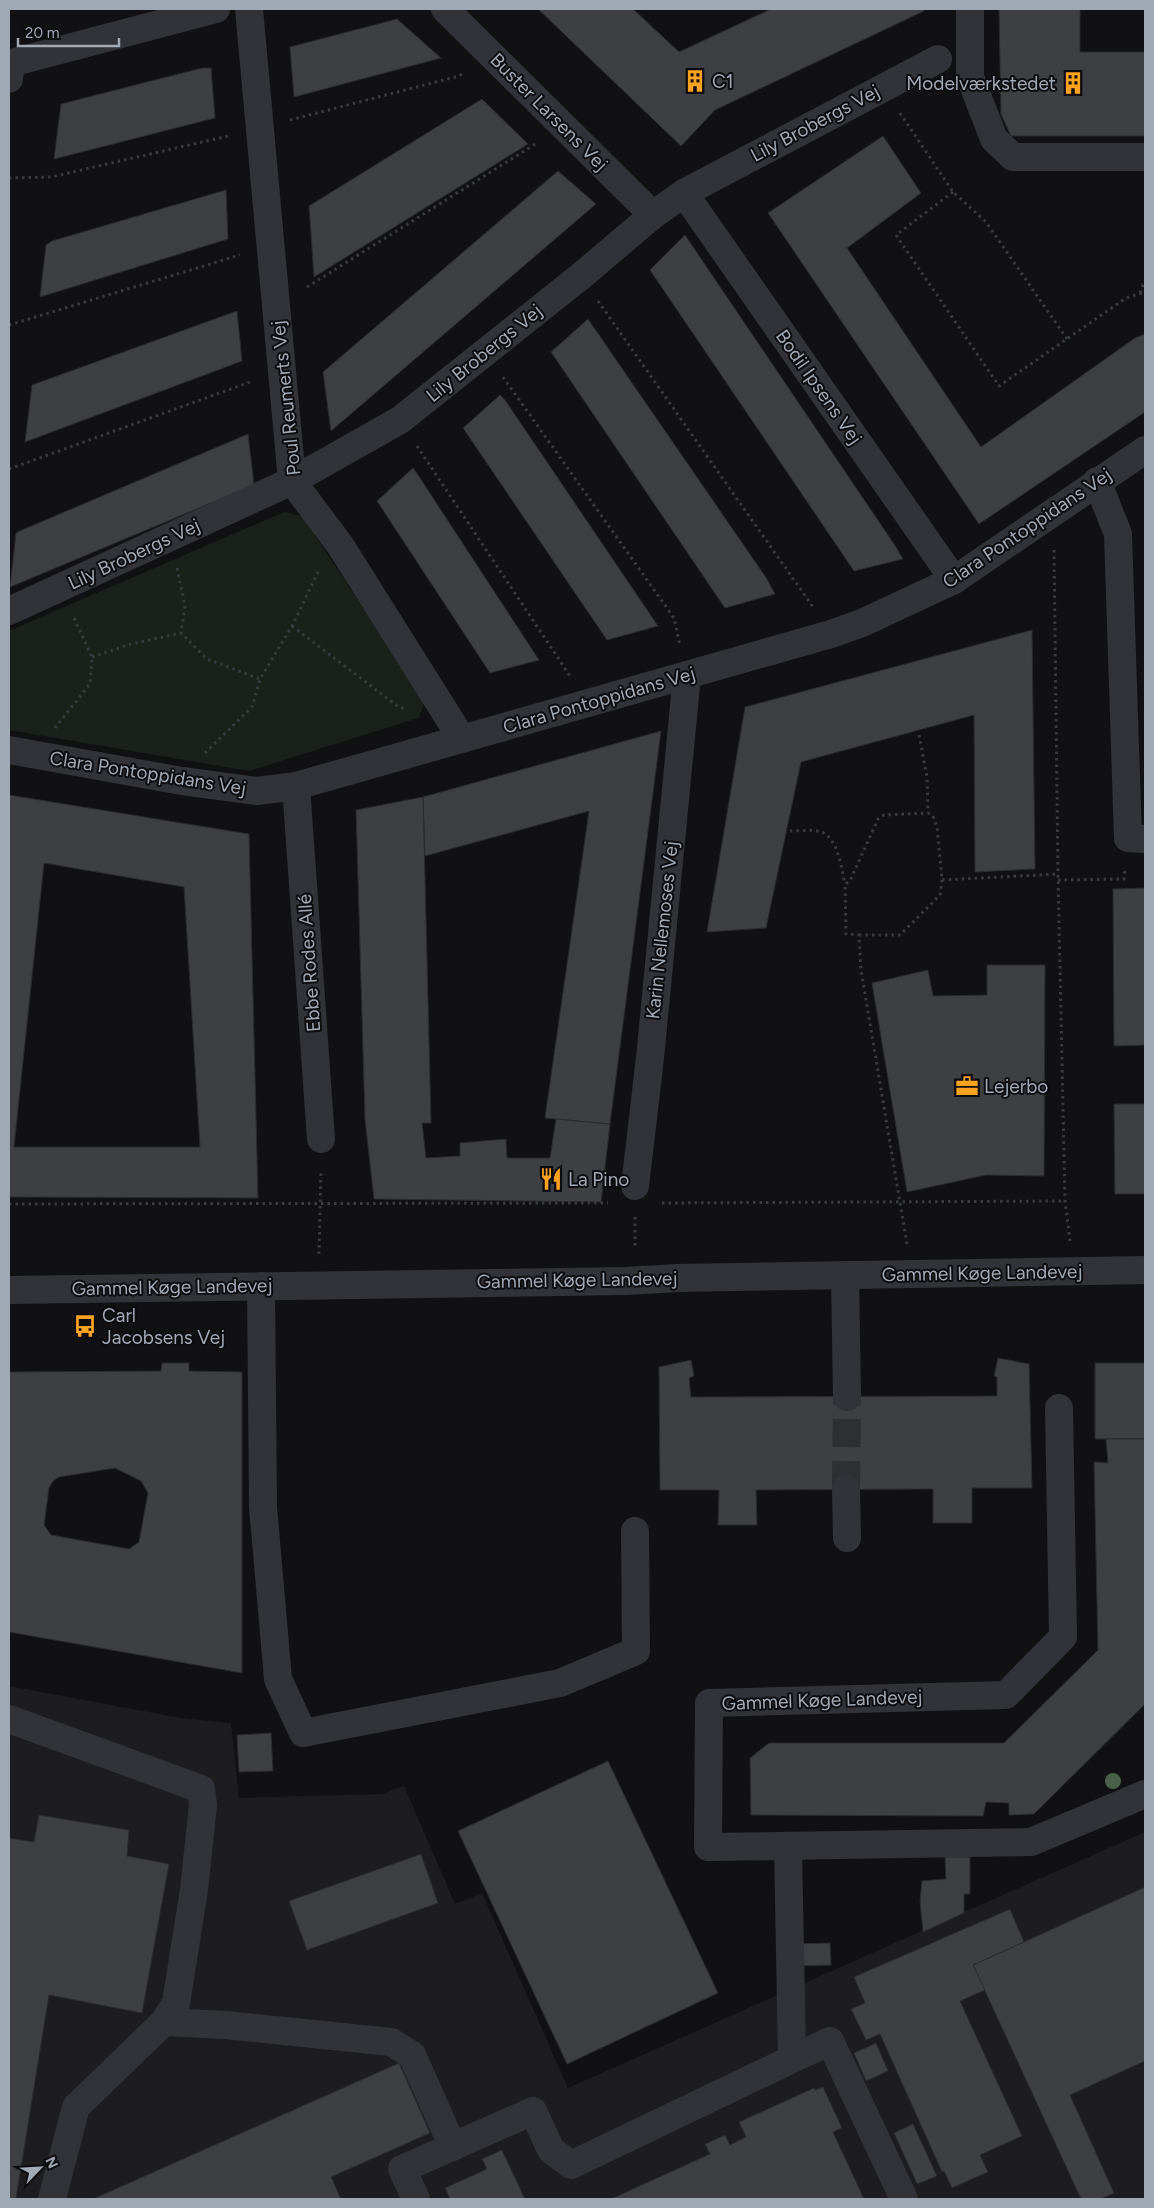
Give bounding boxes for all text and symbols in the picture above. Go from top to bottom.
scale bar [18,15,119,47]
text: 20 m [25,24,59,42]
street label: Buster Larsens Vej [485,48,613,176]
building icon: C1 [682,68,708,94]
place label: C1 [712,70,734,93]
building icon: Modelværkstedet [1060,70,1086,96]
place label: Modelværkstedet [906,72,1056,95]
street label: Lily Brobergs Vej [747,79,883,167]
street label: Lily Brobergs Vej [421,299,547,407]
street label: Poul Reumerts Vej [266,319,306,477]
street label: Bodil Ipsens Vej [771,325,867,449]
street label: Clara Pontoppidans Vej [938,463,1116,593]
street label: Lily Brobergs Vej [64,513,204,595]
street label: Clara Pontoppidans Vej [500,662,698,738]
street label: Clara Pontoppidans Vej [48,746,248,800]
street label: Karin Nellemoses Vej [641,840,683,1020]
street label: Ebbe Rodes Allé [293,893,325,1033]
office icon: Lejerbo [954,1073,980,1099]
place label: Lejerbo [984,1075,1048,1098]
restaurant icon: La Pino [538,1166,564,1192]
place label: La Pino [568,1168,629,1191]
street label: Gammel Køge Landevej [881,1260,1083,1286]
street label: Gammel Køge Landevej [476,1267,678,1293]
street label: Gammel Køge Landevej [71,1274,273,1300]
place label: Carl Jacobsens Vej [102,1304,225,1349]
bus stop icon: Carl Jacobsens Vej [72,1313,98,1339]
street label: Gammel Køge Landevej [721,1685,923,1715]
north arrow [15,2143,65,2193]
text: N [41,2154,61,2171]

